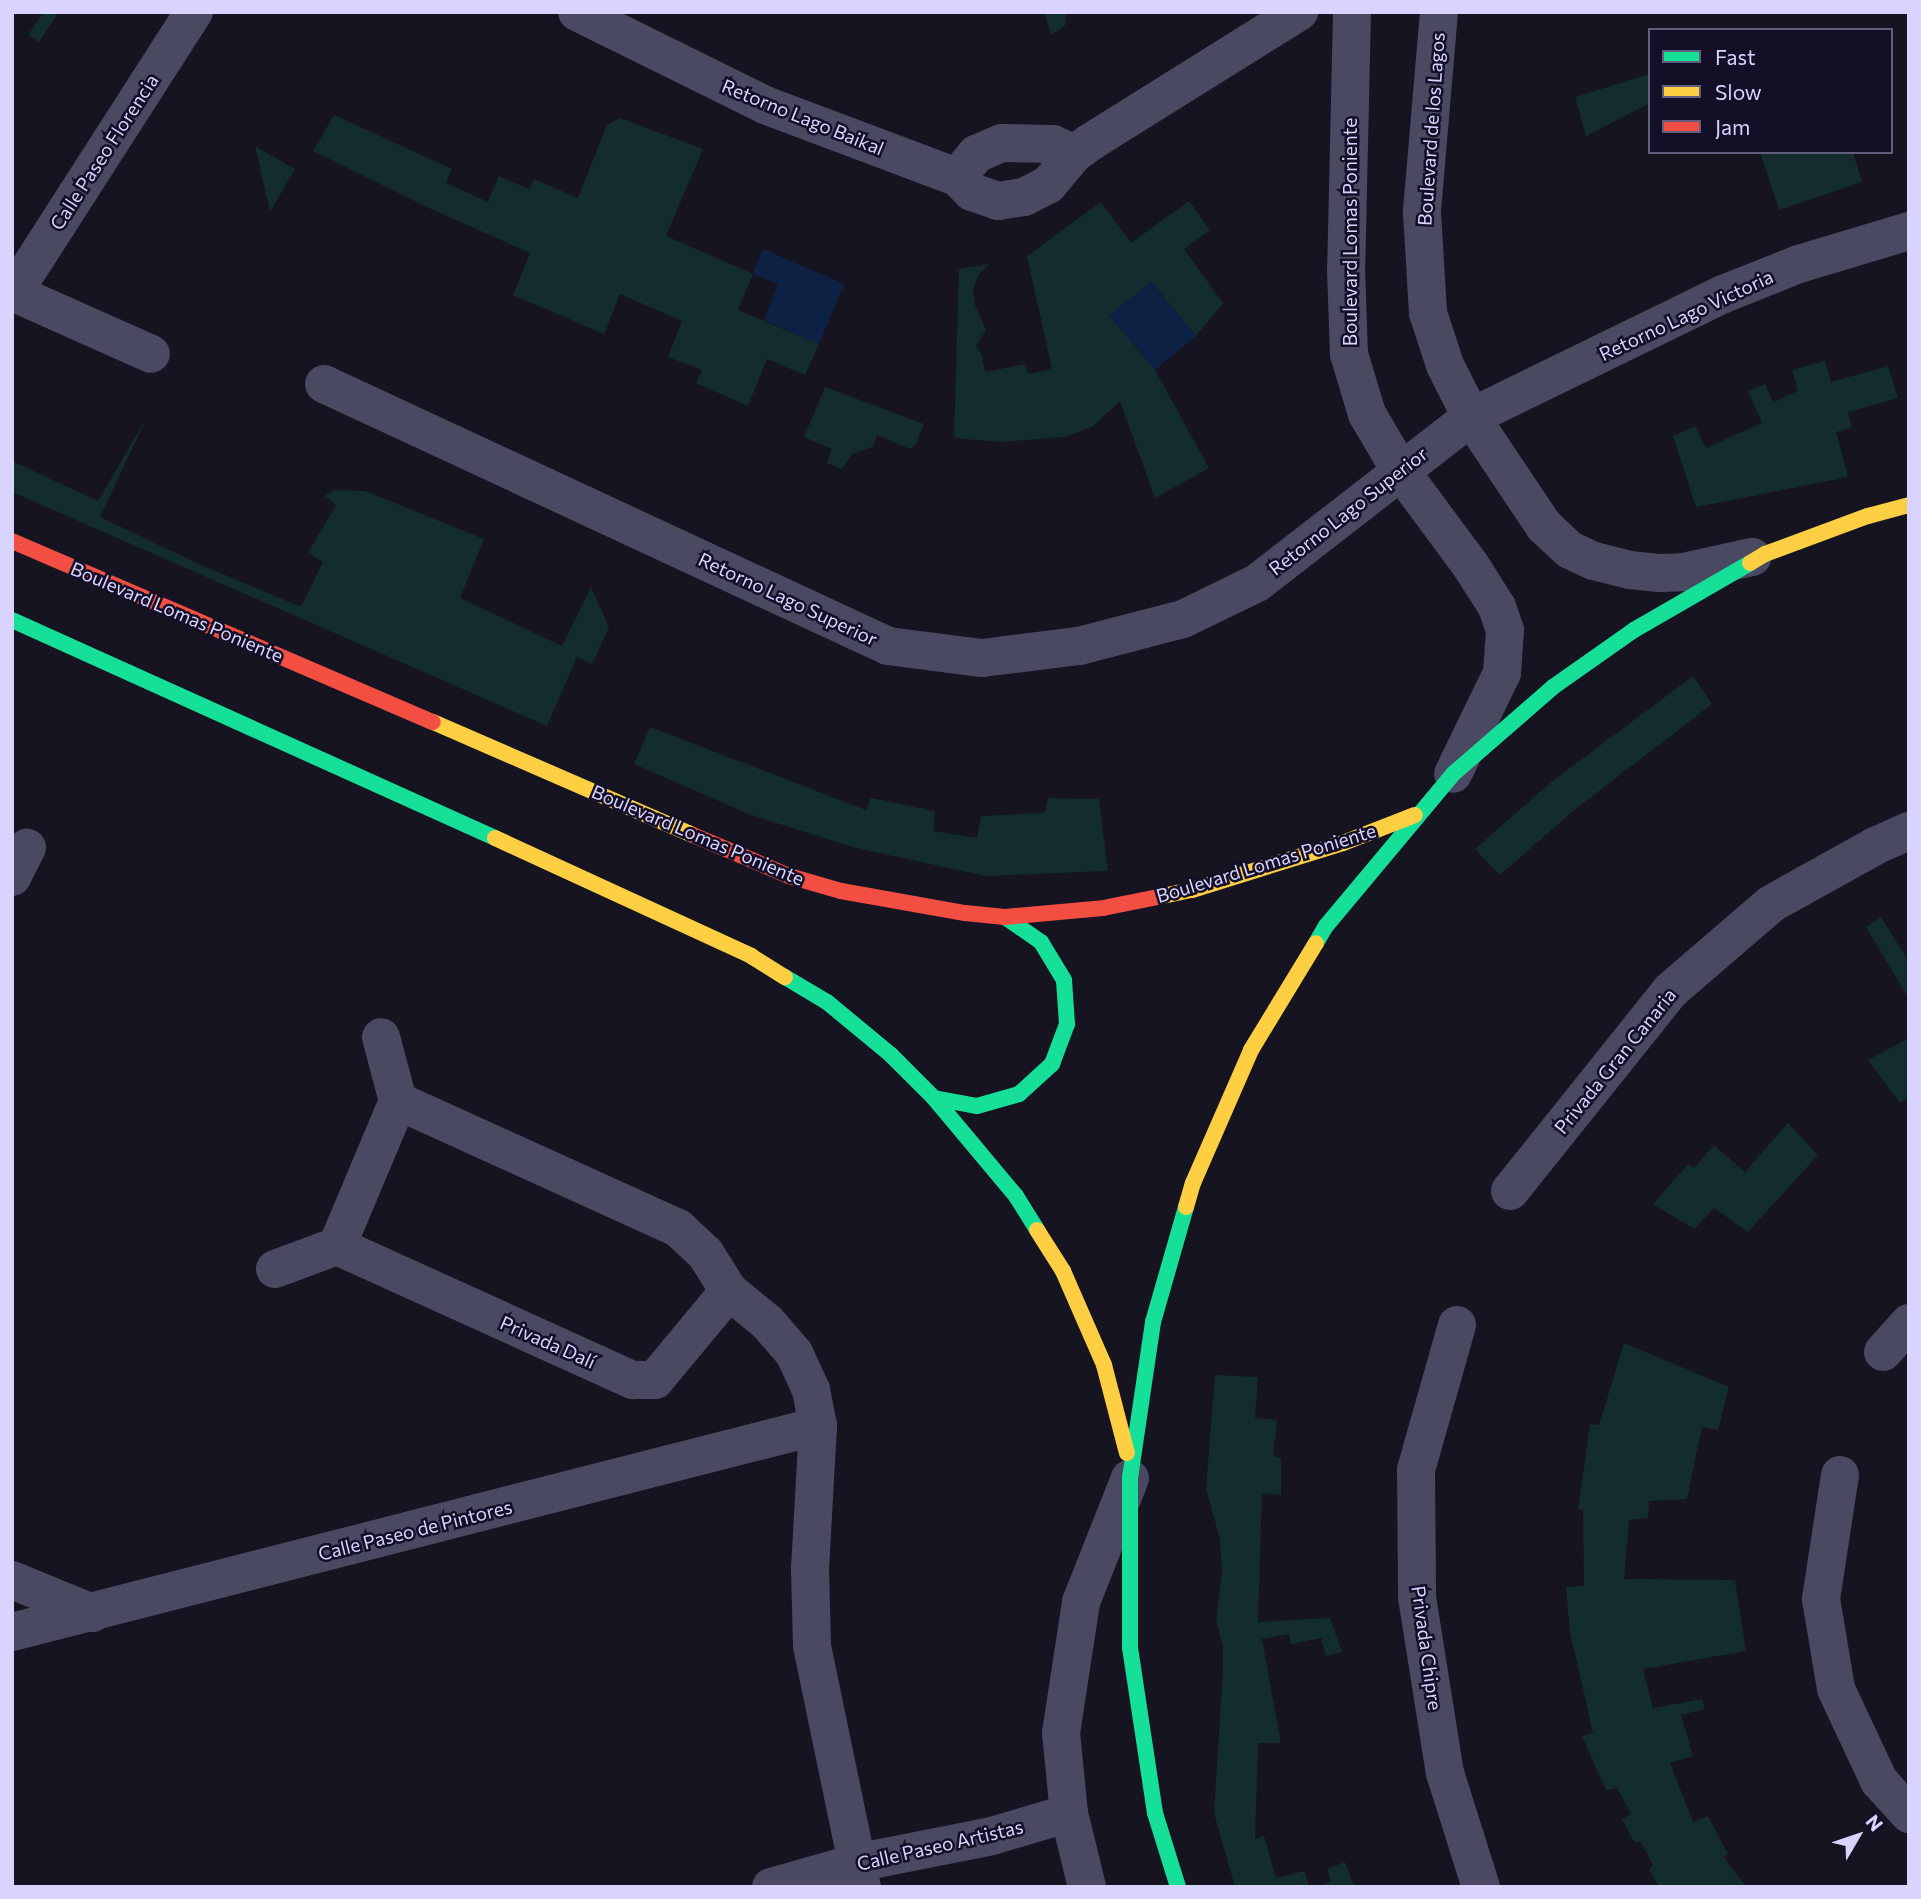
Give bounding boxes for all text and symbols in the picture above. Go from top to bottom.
legend [1648,28,1893,154]
street label: Boulevard de los Lagos [1413,32,1449,226]
text: Fast [1715,44,1756,69]
street label: Calle Paseo Florencia [45,70,163,234]
street label: Retorno Lago Baikal [719,74,887,160]
text: Slow [1715,79,1762,104]
text: Jam [1715,114,1750,139]
street label: Boulevard Lomas Poniente [1339,118,1361,346]
street label: Retorno Lago Victoria [1595,265,1777,365]
street label: Retorno Lago Superior [1264,442,1432,580]
street label: Retorno Lago Superior [695,548,881,650]
street label: Boulevard Lomas Poniente [67,557,287,667]
street label: Boulevard Lomas Poniente [588,780,808,890]
street label: Boulevard Lomas Poniente [1153,819,1379,907]
street label: Privada Gran Canaria [1549,984,1681,1138]
street label: Privada Dalí [497,1311,599,1373]
street label: Calle Paseo de Pintores [316,1495,514,1565]
street label: Privada Chipre [1407,1584,1447,1712]
north arrow [1823,1801,1893,1871]
text: N [1861,1810,1888,1835]
street label: Calle Paseo Artistas [855,1815,1025,1875]

